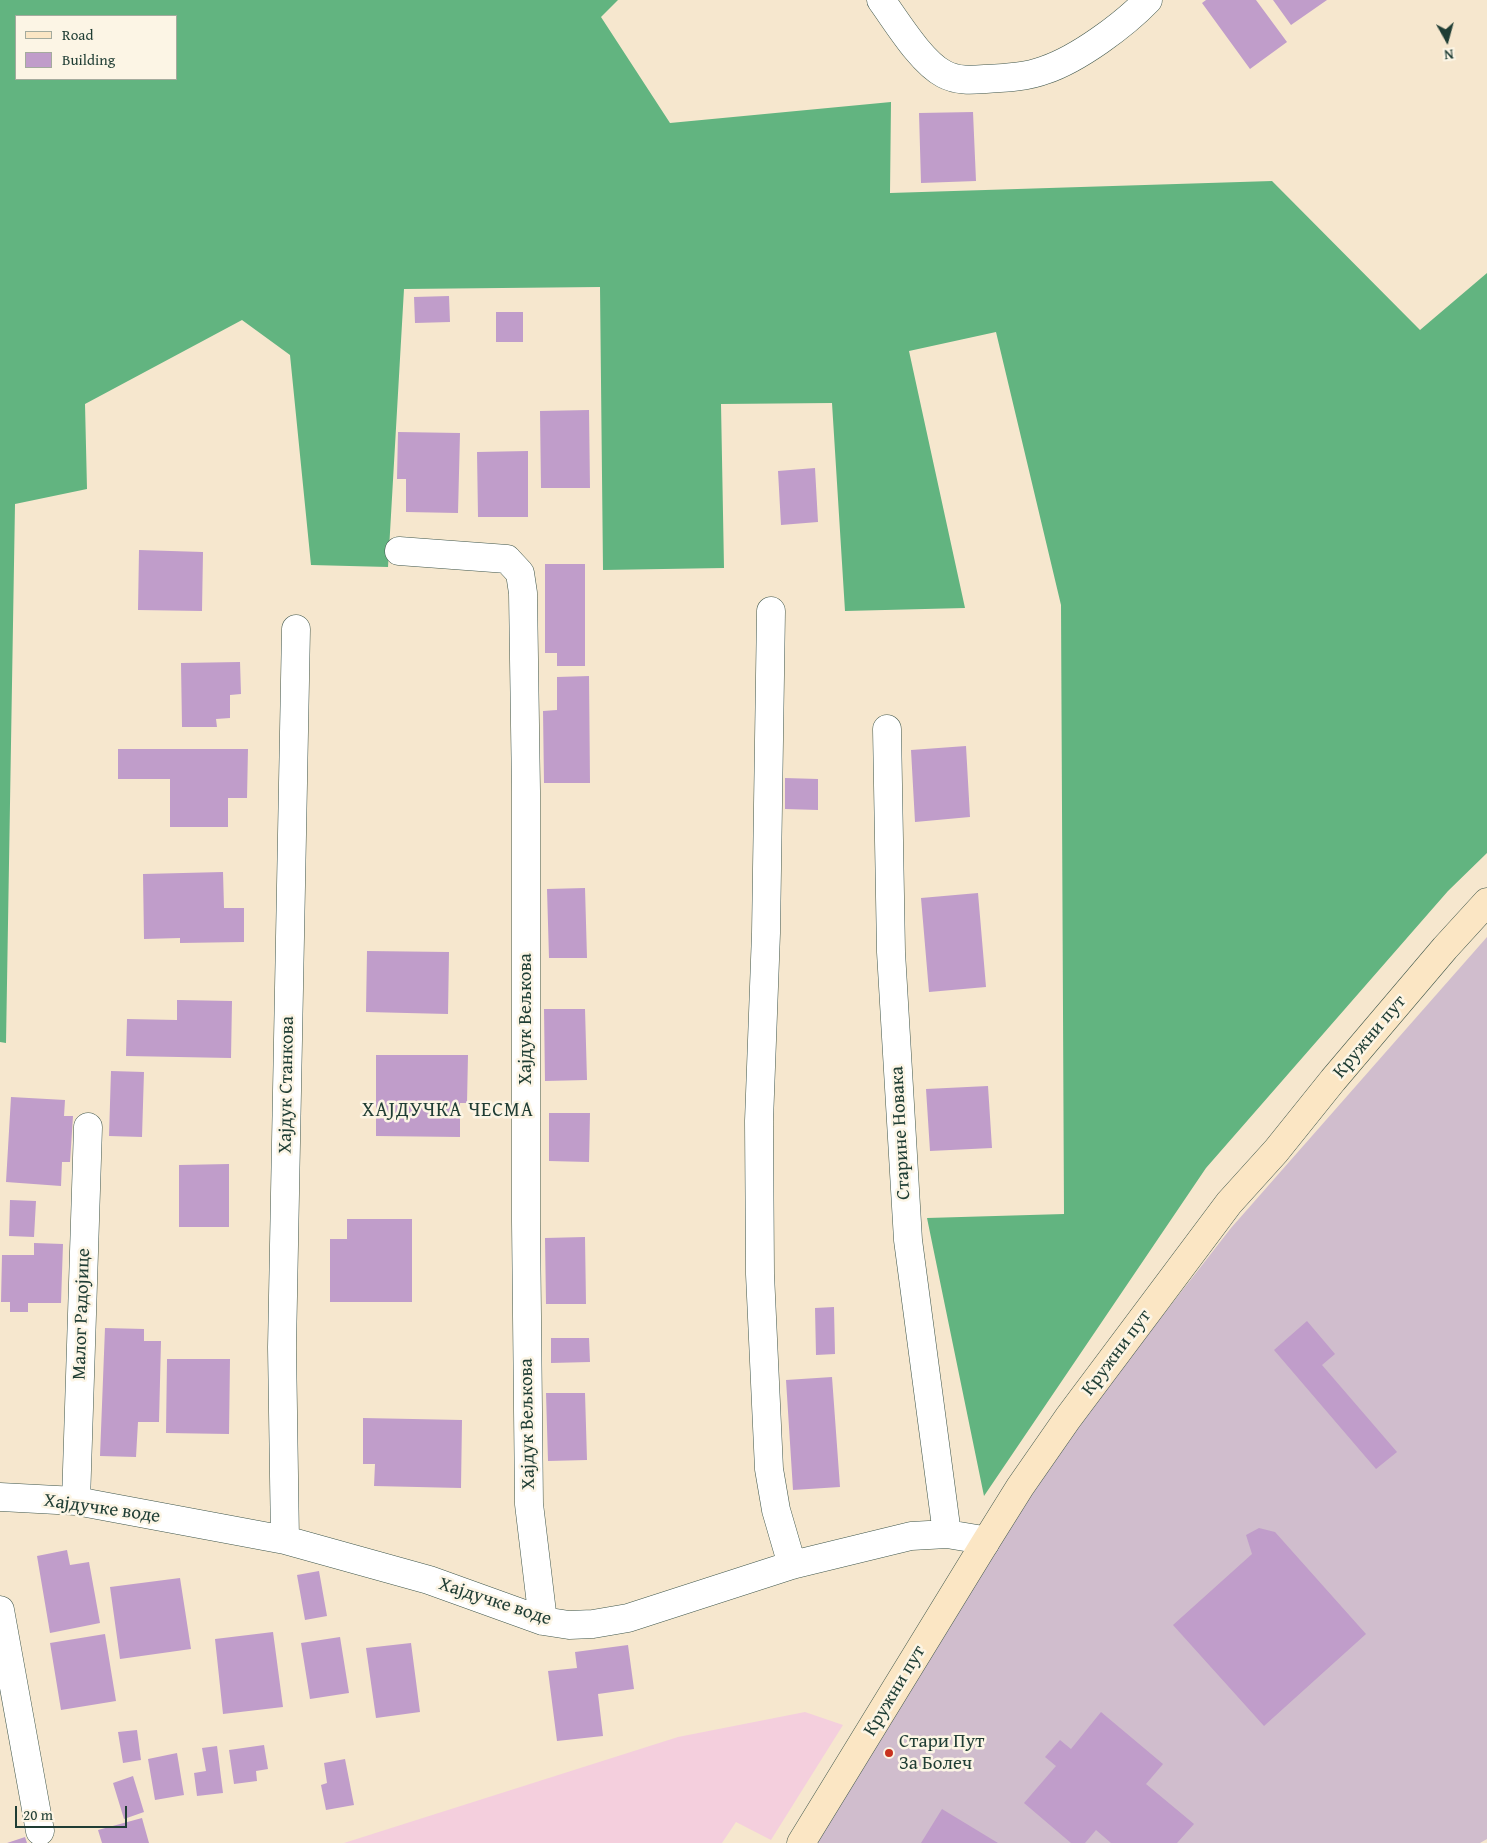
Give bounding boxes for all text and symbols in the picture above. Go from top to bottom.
legend [15,15,178,80]
north arrow [1422,15,1472,65]
text: Road [62,24,93,45]
text: N [1443,44,1455,65]
text: Building [62,49,115,70]
street label: Хајдук Вељкова [515,953,537,1085]
street label: Кружни пут [1329,991,1411,1083]
street label: Хајдук Станкова [274,1016,300,1154]
street label: Старине Новака [886,1066,916,1200]
district label: ХАЈДУЧКА ЧЕСМА [360,1099,536,1123]
street label: Малог Радојице [68,1248,96,1380]
street label: Кружни пут [1077,1306,1157,1400]
street label: Хајдук Вељкова [515,1358,541,1490]
street label: Хајдучке воде [42,1490,162,1528]
street label: Хајдучке воде [436,1573,554,1631]
street label: Кружни пут [859,1642,931,1740]
place label: Стари Пут За Болеч [899,1731,984,1775]
marker: Стари Пут За Болеч [883,1747,895,1759]
scale bar [18,1796,130,1828]
text: 20 m [23,1804,53,1825]

